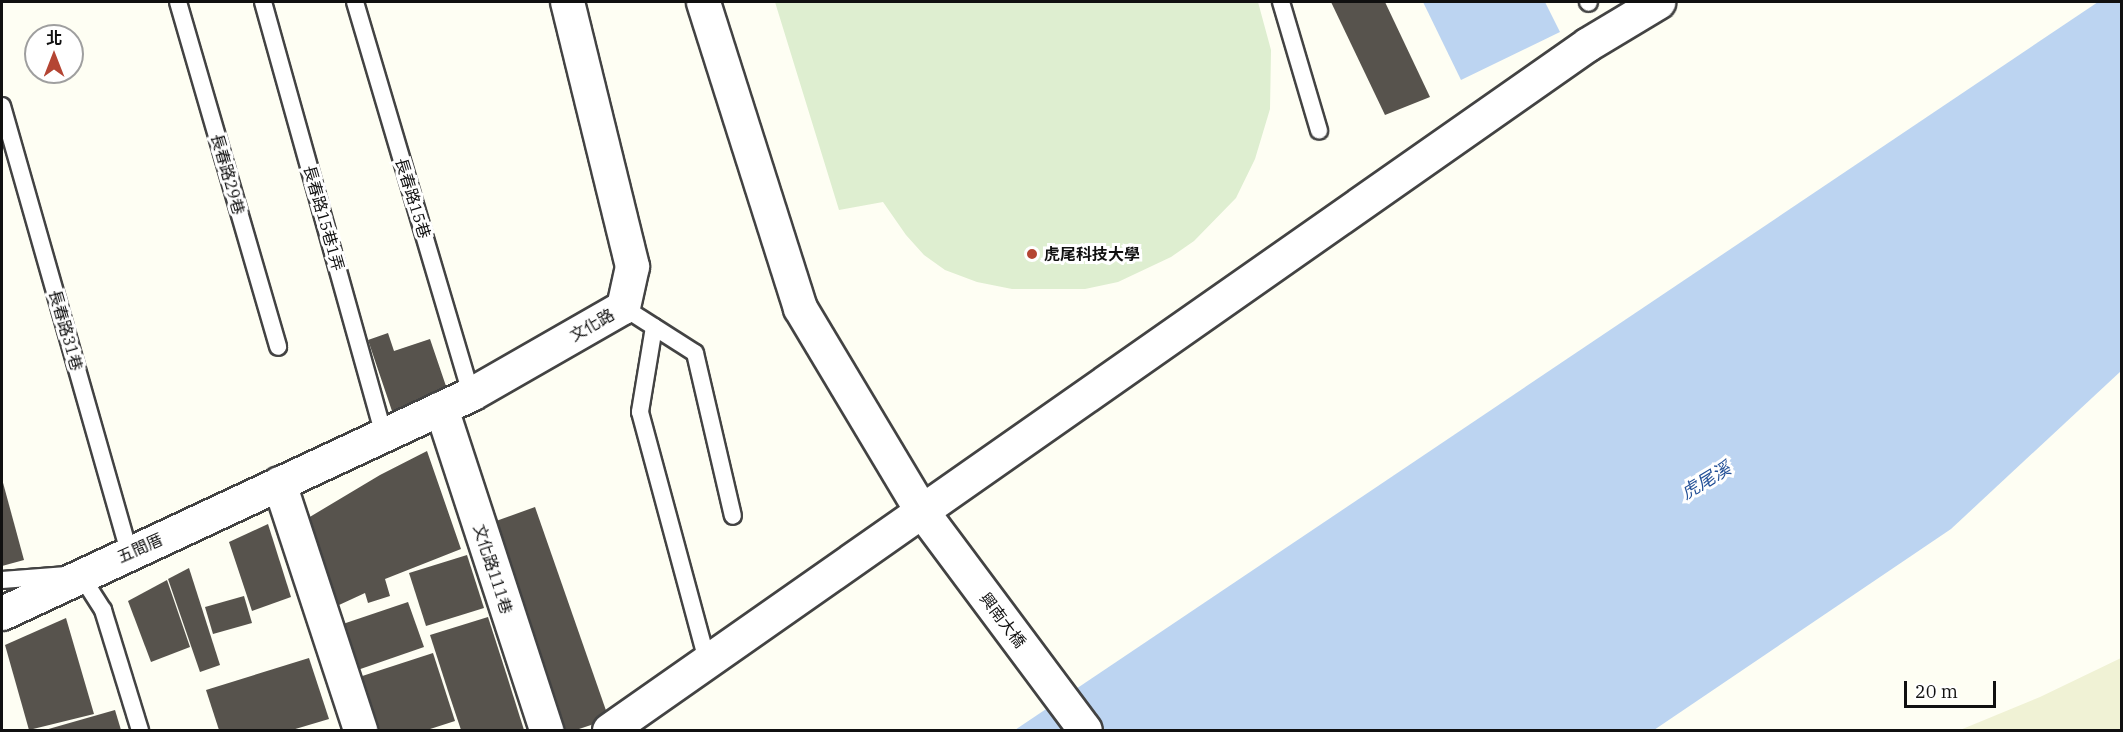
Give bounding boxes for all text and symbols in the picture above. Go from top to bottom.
north arrow [24,24,84,84]
text: 北 [46,28,62,48]
street label: 長春路29巷 [207,131,249,217]
street label: 長春路15巷 [392,155,434,241]
street label: 長春路15巷1弄 [300,163,348,273]
place label: 虎尾科技大學 [1044,244,1140,264]
marker: 虎尾科技大學 [1025,247,1039,261]
street label: 長春路31巷 [45,287,87,373]
street label: 文化路 [566,305,618,345]
water label: 虎尾溪 [1677,458,1735,504]
street label: 文化路111巷 [470,522,516,616]
street label: 五間厝 [114,529,166,567]
street label: 興南大橋 [976,589,1030,651]
scale bar [1907,669,1998,707]
text: 20 m [1915,680,1958,703]

